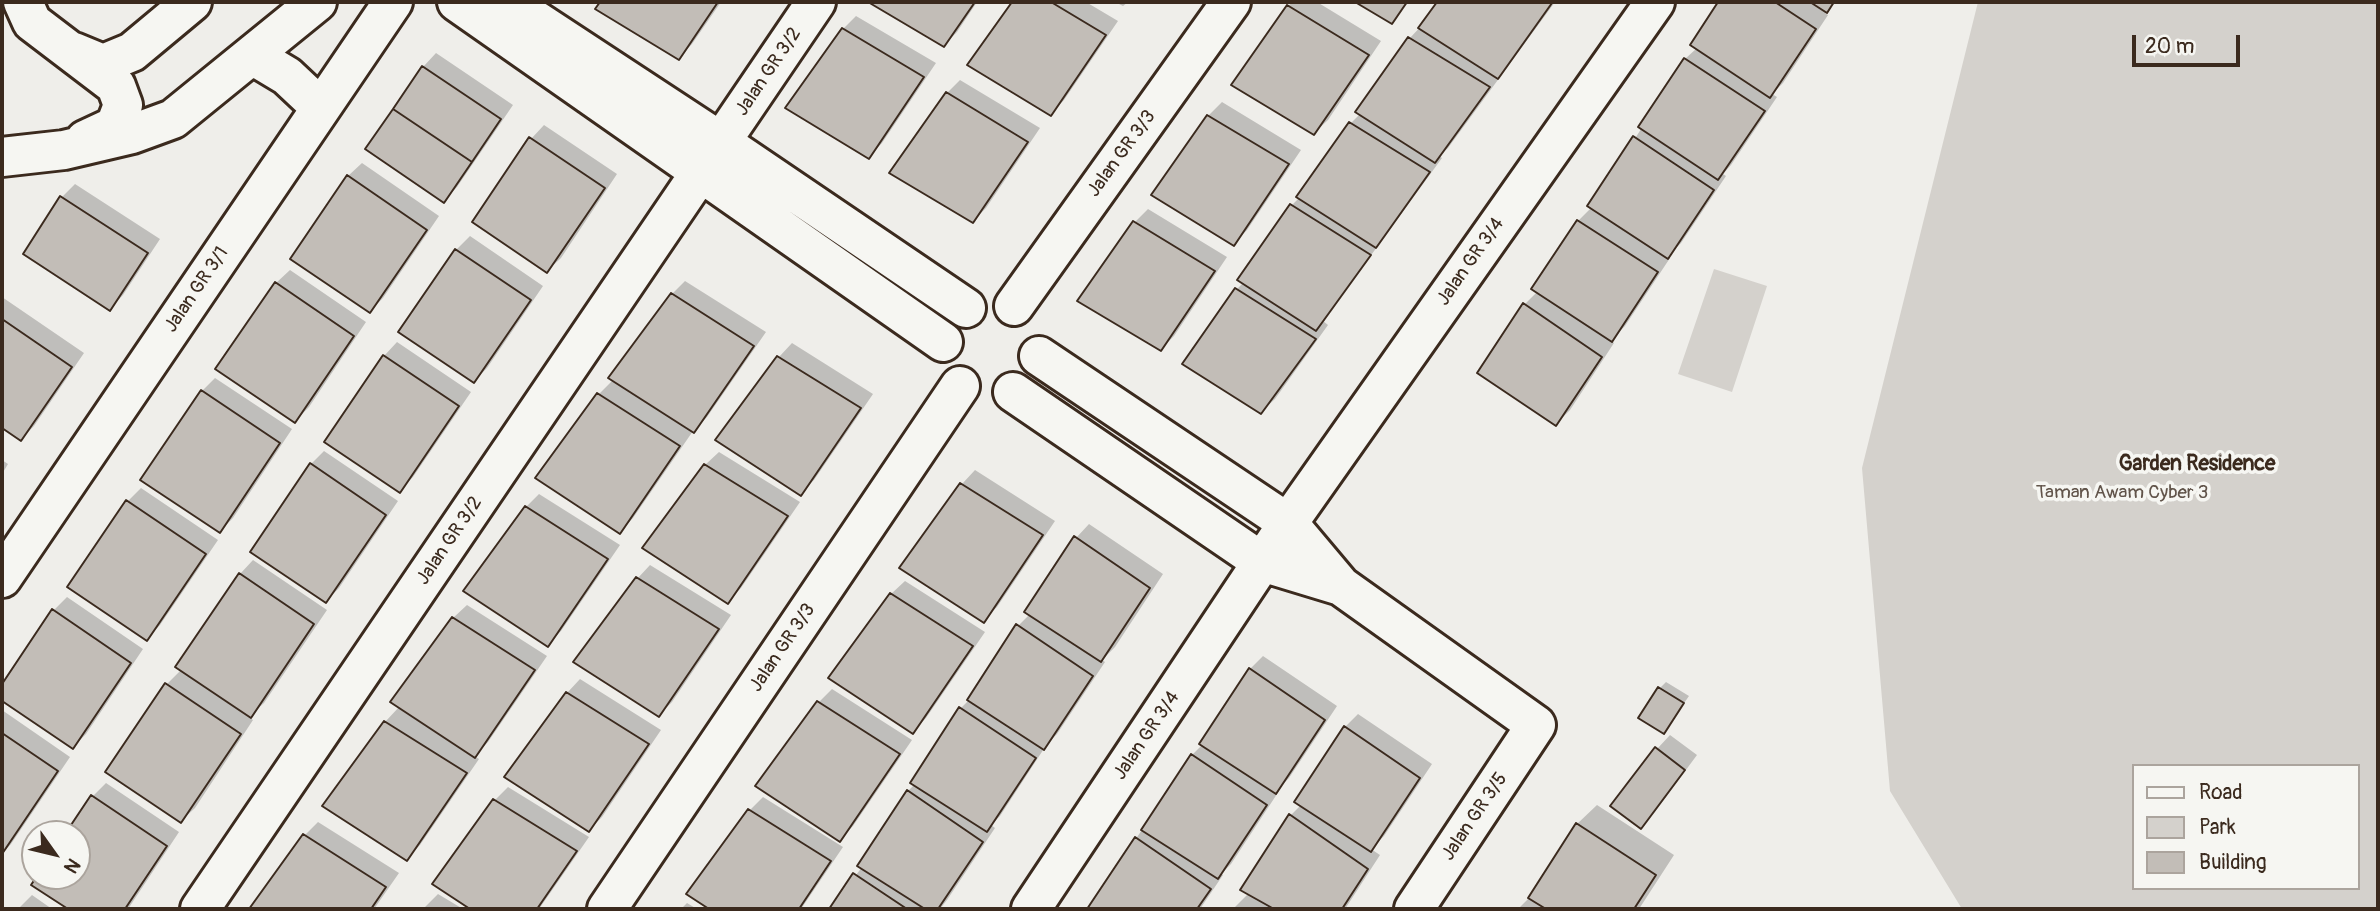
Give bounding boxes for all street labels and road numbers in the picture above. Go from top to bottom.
street label: Jalan GR 3/2 [731,24,807,120]
street label: Jalan GR 3/3 [1083,106,1161,202]
street label: Jalan GR 3/4 [1432,214,1510,310]
street label: Jalan GR 3/1 [160,243,234,337]
street label: Jalan GR 3/2 [412,493,488,589]
street label: Jalan GR 3/3 [745,600,821,696]
street label: Jalan GR 3/4 [1109,687,1185,785]
street label: Jalan GR 3/5 [1437,769,1513,865]

